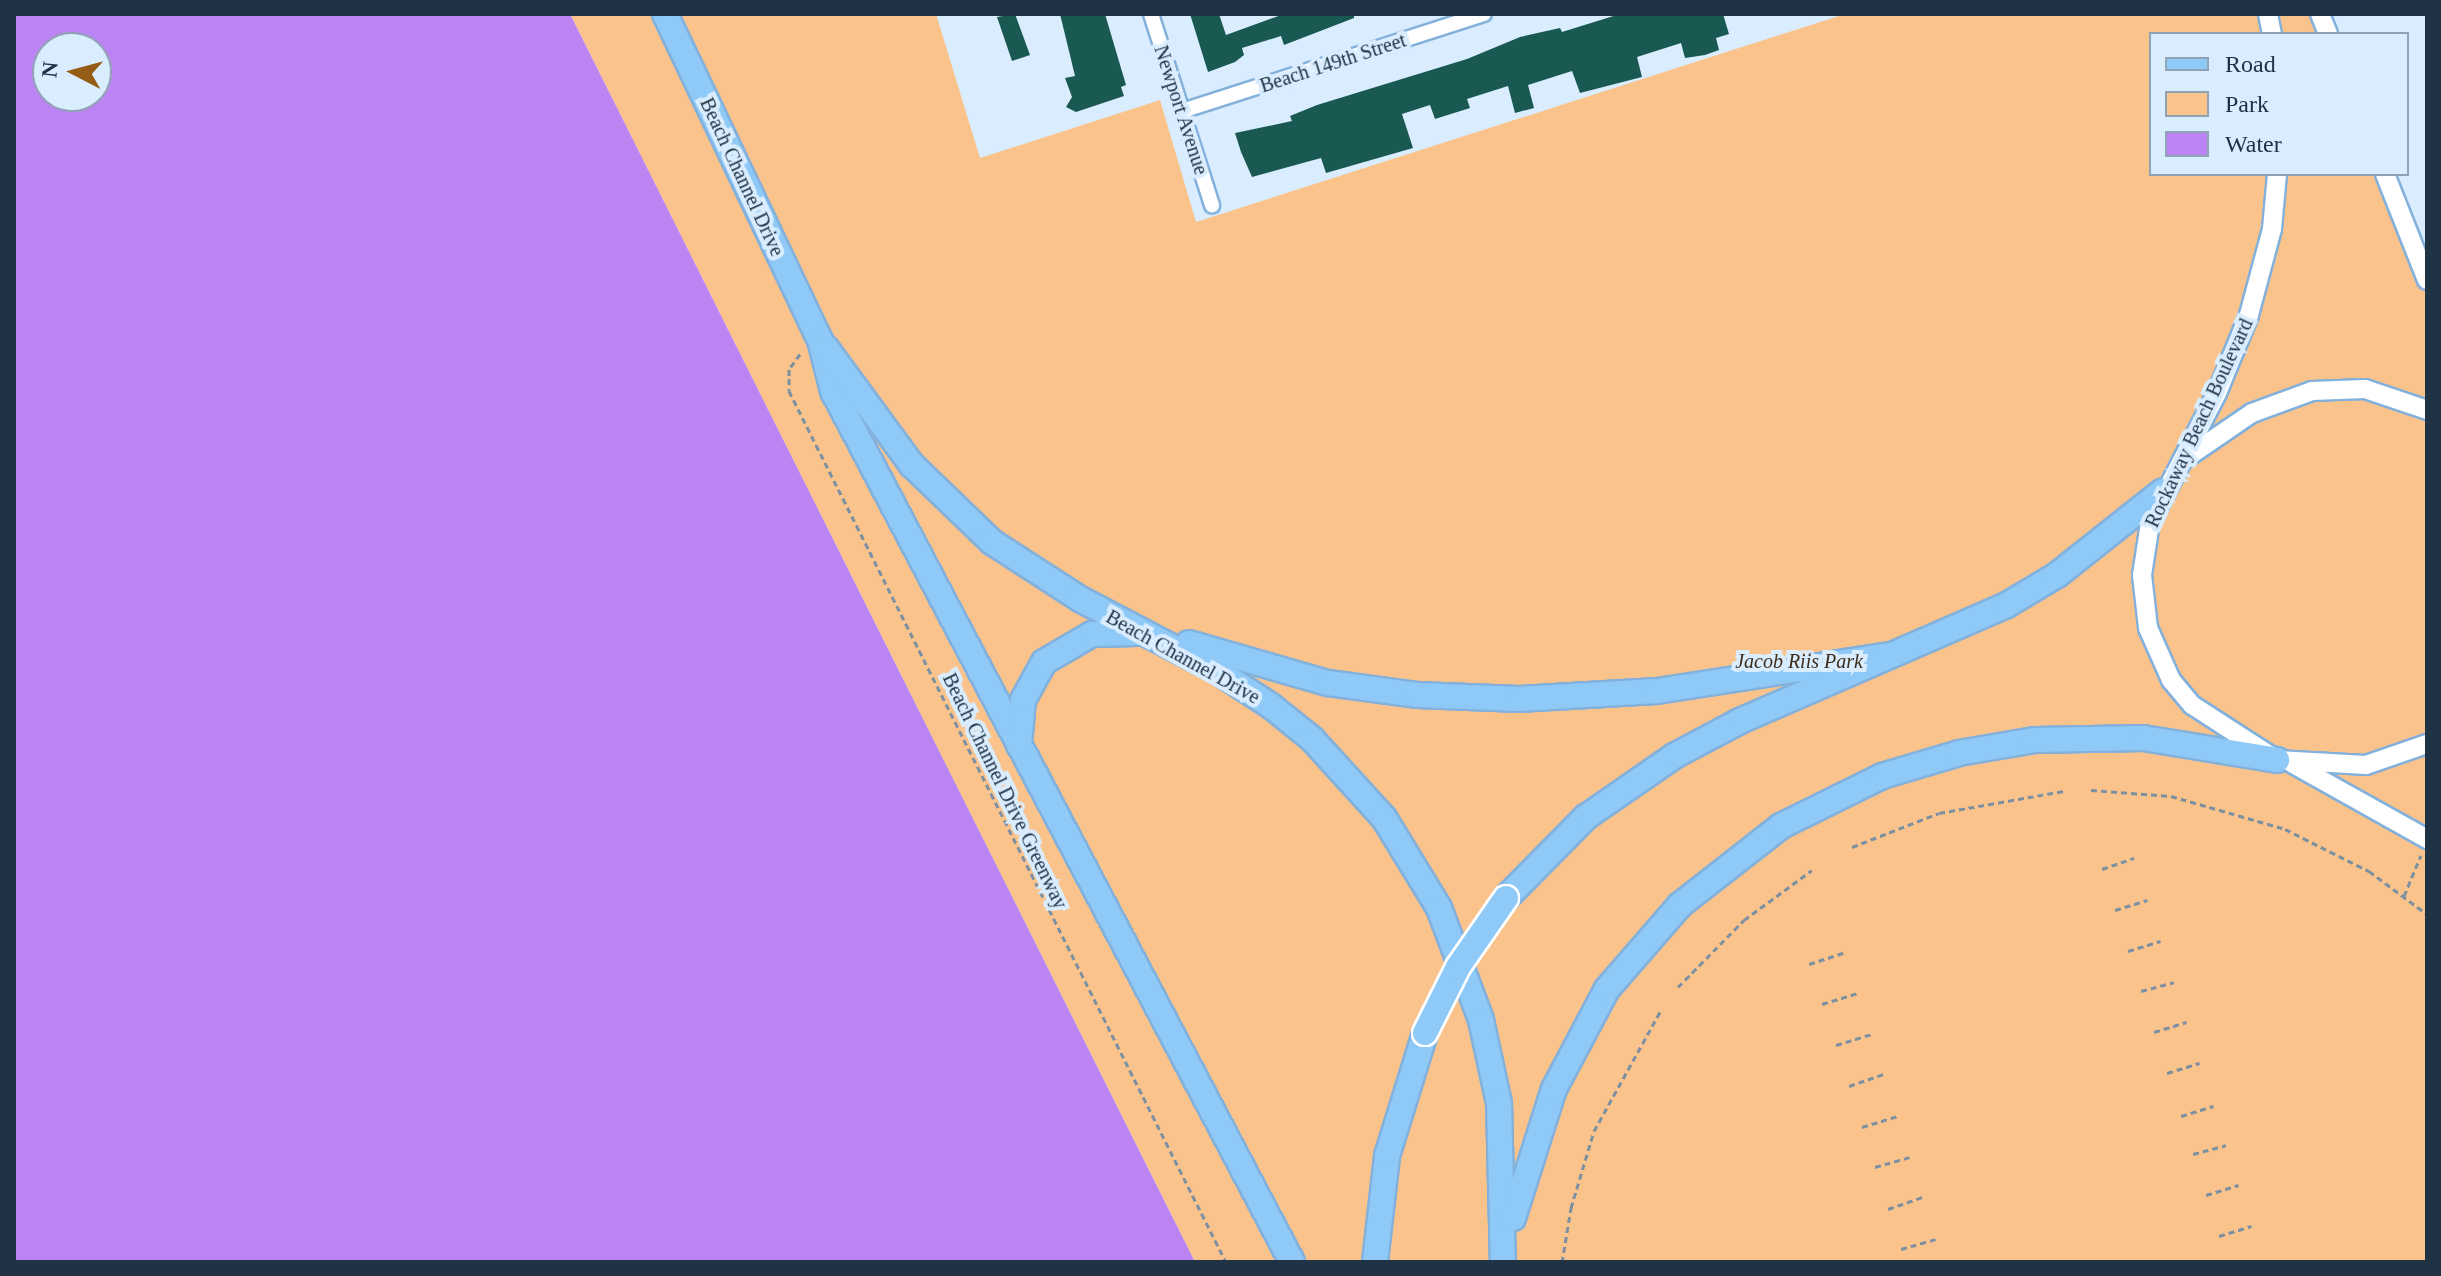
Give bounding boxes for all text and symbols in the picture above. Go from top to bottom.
street label: Beach 149th Street [1257,28,1409,98]
north arrow [32,32,112,112]
legend [2149,32,2409,176]
street label: Newport Avenue [1149,42,1213,178]
text: Road [2225,51,2276,77]
text: N [36,60,63,79]
text: Park [2225,91,2269,117]
street label: Beach Channel Drive [695,94,789,260]
text: Water [2225,131,2282,157]
street label: Rockaway Beach Boulevard [2140,315,2258,531]
street label: Beach Channel Drive [1102,605,1264,709]
park label: Jacob Riis Park [1735,649,1863,673]
street label: Beach Channel Drive Greenway [937,669,1073,913]

